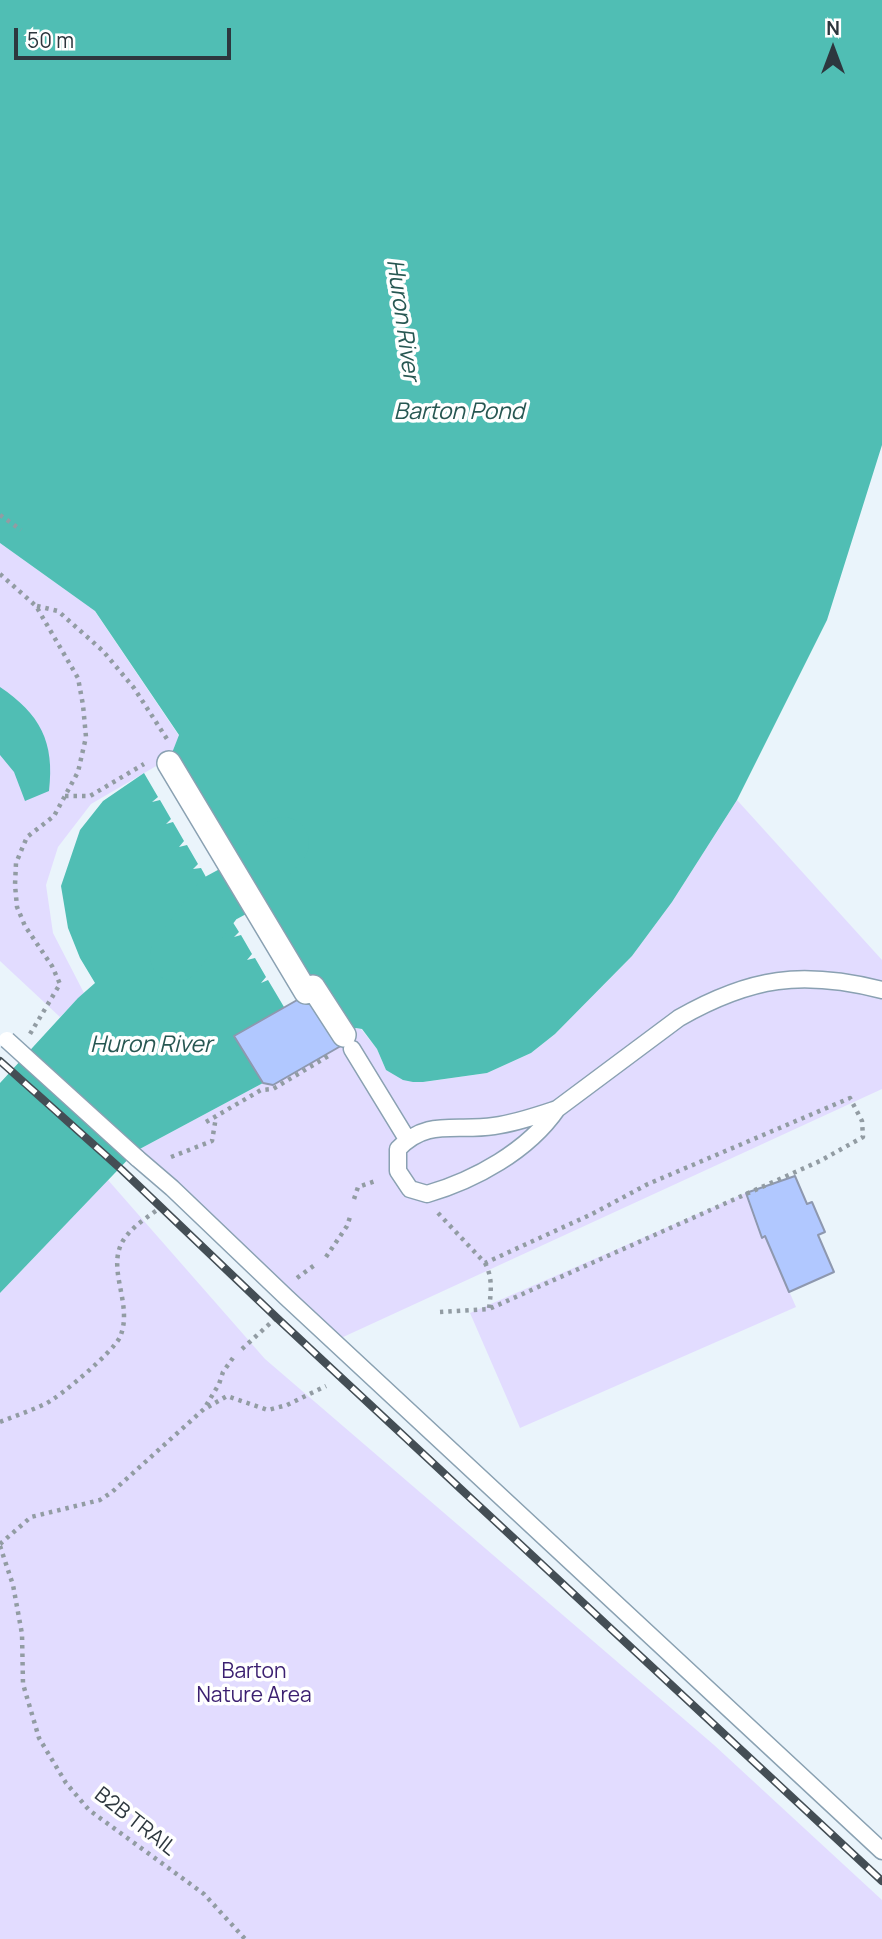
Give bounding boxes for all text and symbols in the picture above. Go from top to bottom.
scale bar [18,14,234,58]
north arrow [798,14,868,84]
text: N [826,15,840,41]
text: 50 m [27,26,74,54]
water label: Huron River [380,258,424,382]
water label: Barton Pond [394,399,524,427]
water label: Huron River [90,1032,212,1060]
park label: Barton Nature Area [196,1659,312,1709]
street label: B2B TRAIL [89,1782,181,1862]

